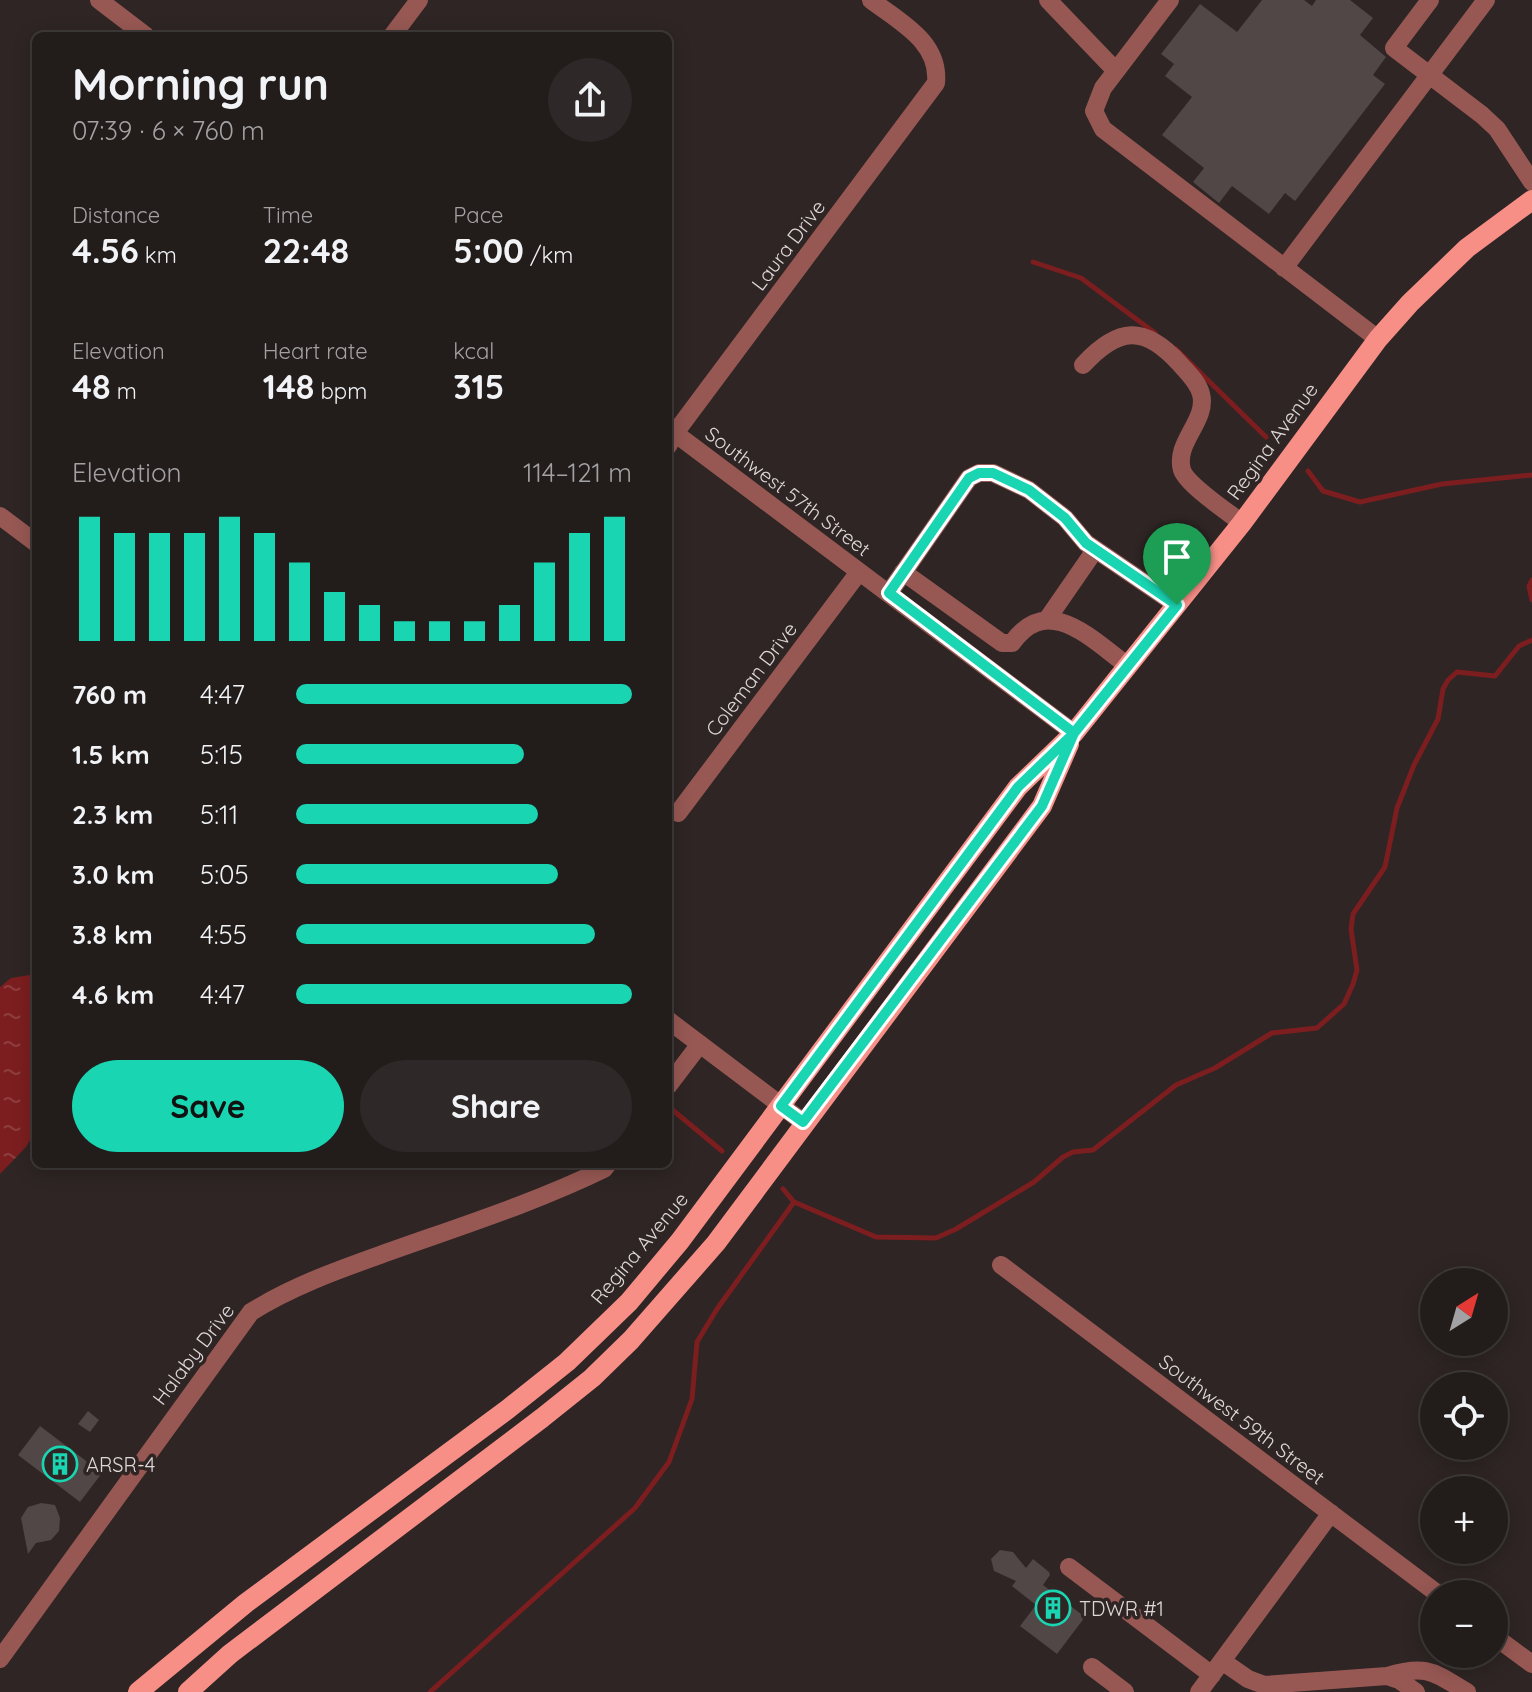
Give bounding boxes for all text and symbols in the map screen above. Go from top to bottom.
text: Morning run [72,56,329,111]
button: share [548,58,632,142]
text: 07:39 · 6 × 760 m [72,114,265,147]
street label: Laura Drive [746,195,830,295]
text: Distance [72,201,160,229]
text: Time [263,201,313,229]
text: Pace [453,201,504,229]
text: 4.56 [72,229,139,272]
text: 22:48 [263,229,349,272]
text: 5:00 [453,229,524,272]
text: km [139,241,177,269]
text: /km [524,241,573,269]
text: Elevation [72,337,165,365]
text: Heart rate [263,337,368,365]
text: kcal [453,337,494,365]
text: 48 [72,365,111,408]
text: 148 [263,365,315,408]
text: 315 [453,365,504,408]
text: m [111,377,137,405]
text: bpm [315,377,367,405]
street label: Regina Avenue [1221,378,1323,504]
street label: Southwest 57th Street [701,421,876,561]
text: Elevation [72,456,182,489]
text: 114–121 m [523,456,632,489]
pin [1143,523,1211,605]
icon: arrive [1155,535,1199,579]
street label: Coleman Drive [700,617,802,741]
text: 760 m [72,678,147,711]
text: 4:47 [200,678,245,711]
text: 1.5 km [72,738,150,771]
text: 5:15 [200,738,243,771]
text: 2.3 km [72,798,153,831]
text: 5:11 [200,798,238,831]
text: 3.0 km [72,858,154,891]
text: 5:05 [200,858,249,891]
text: 3.8 km [72,918,153,951]
text: 4:55 [200,918,247,951]
text: 4.6 km [72,978,154,1011]
text: 4:47 [200,978,245,1011]
button: Save [72,1060,344,1152]
button: Share [360,1060,632,1152]
street label: Regina Avenue [585,1187,693,1309]
north arrow [1420,1268,1508,1356]
map controls [1420,1268,1508,1668]
street label: Halaby Drive [147,1298,239,1410]
street label: Southwest 59th Street [1154,1348,1330,1490]
button: locate [1420,1372,1508,1460]
building icon: ARSR-4 [41,1445,79,1483]
place label: ARSR-4 [86,1452,155,1477]
button: + [1420,1476,1508,1564]
button: − [1420,1580,1508,1668]
building icon: TDWR #1 [1034,1589,1072,1627]
place label: TDWR #1 [1079,1596,1164,1621]

